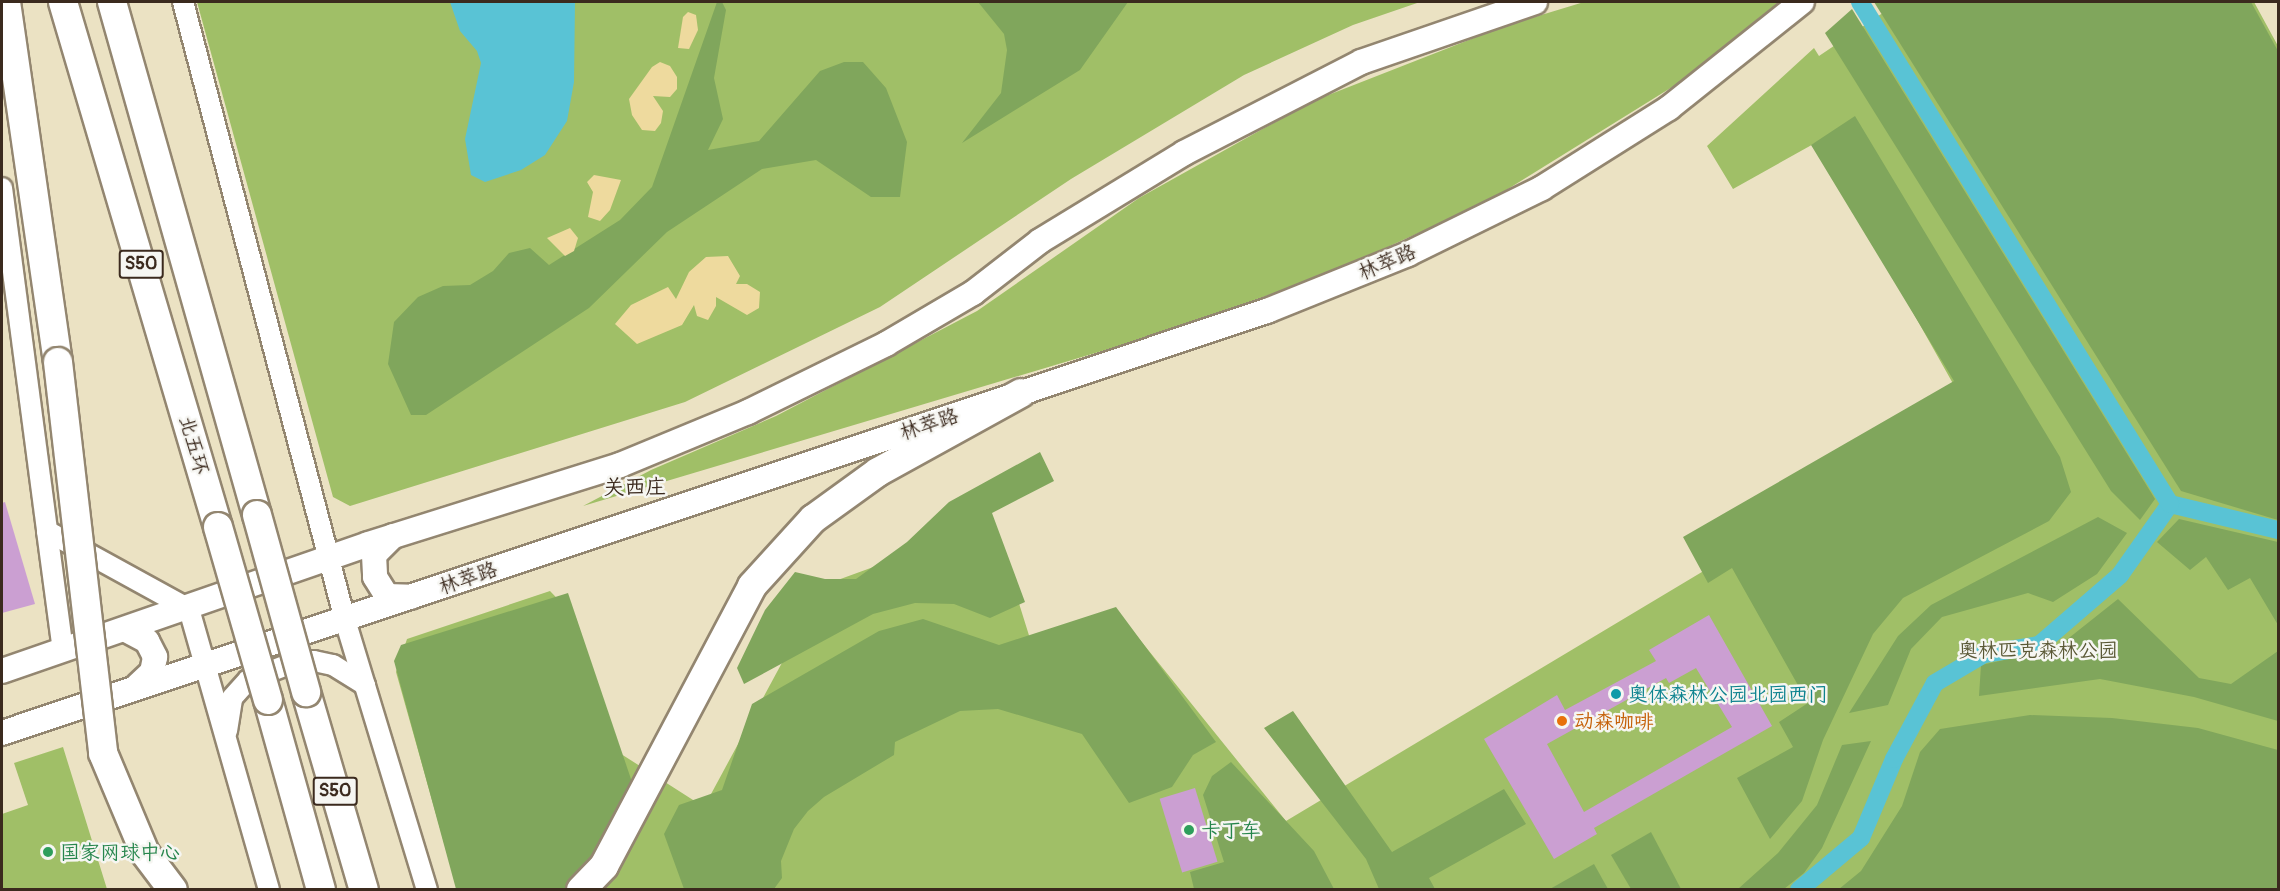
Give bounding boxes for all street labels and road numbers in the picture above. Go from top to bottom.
street label: 林萃路 [1355,239,1419,285]
road number: S50 [118,249,164,279]
street label: 林萃路 [897,403,961,445]
street label: 北五环 [174,413,214,477]
street label: 林萃路 [436,557,500,599]
road number: S50 [312,776,358,806]

